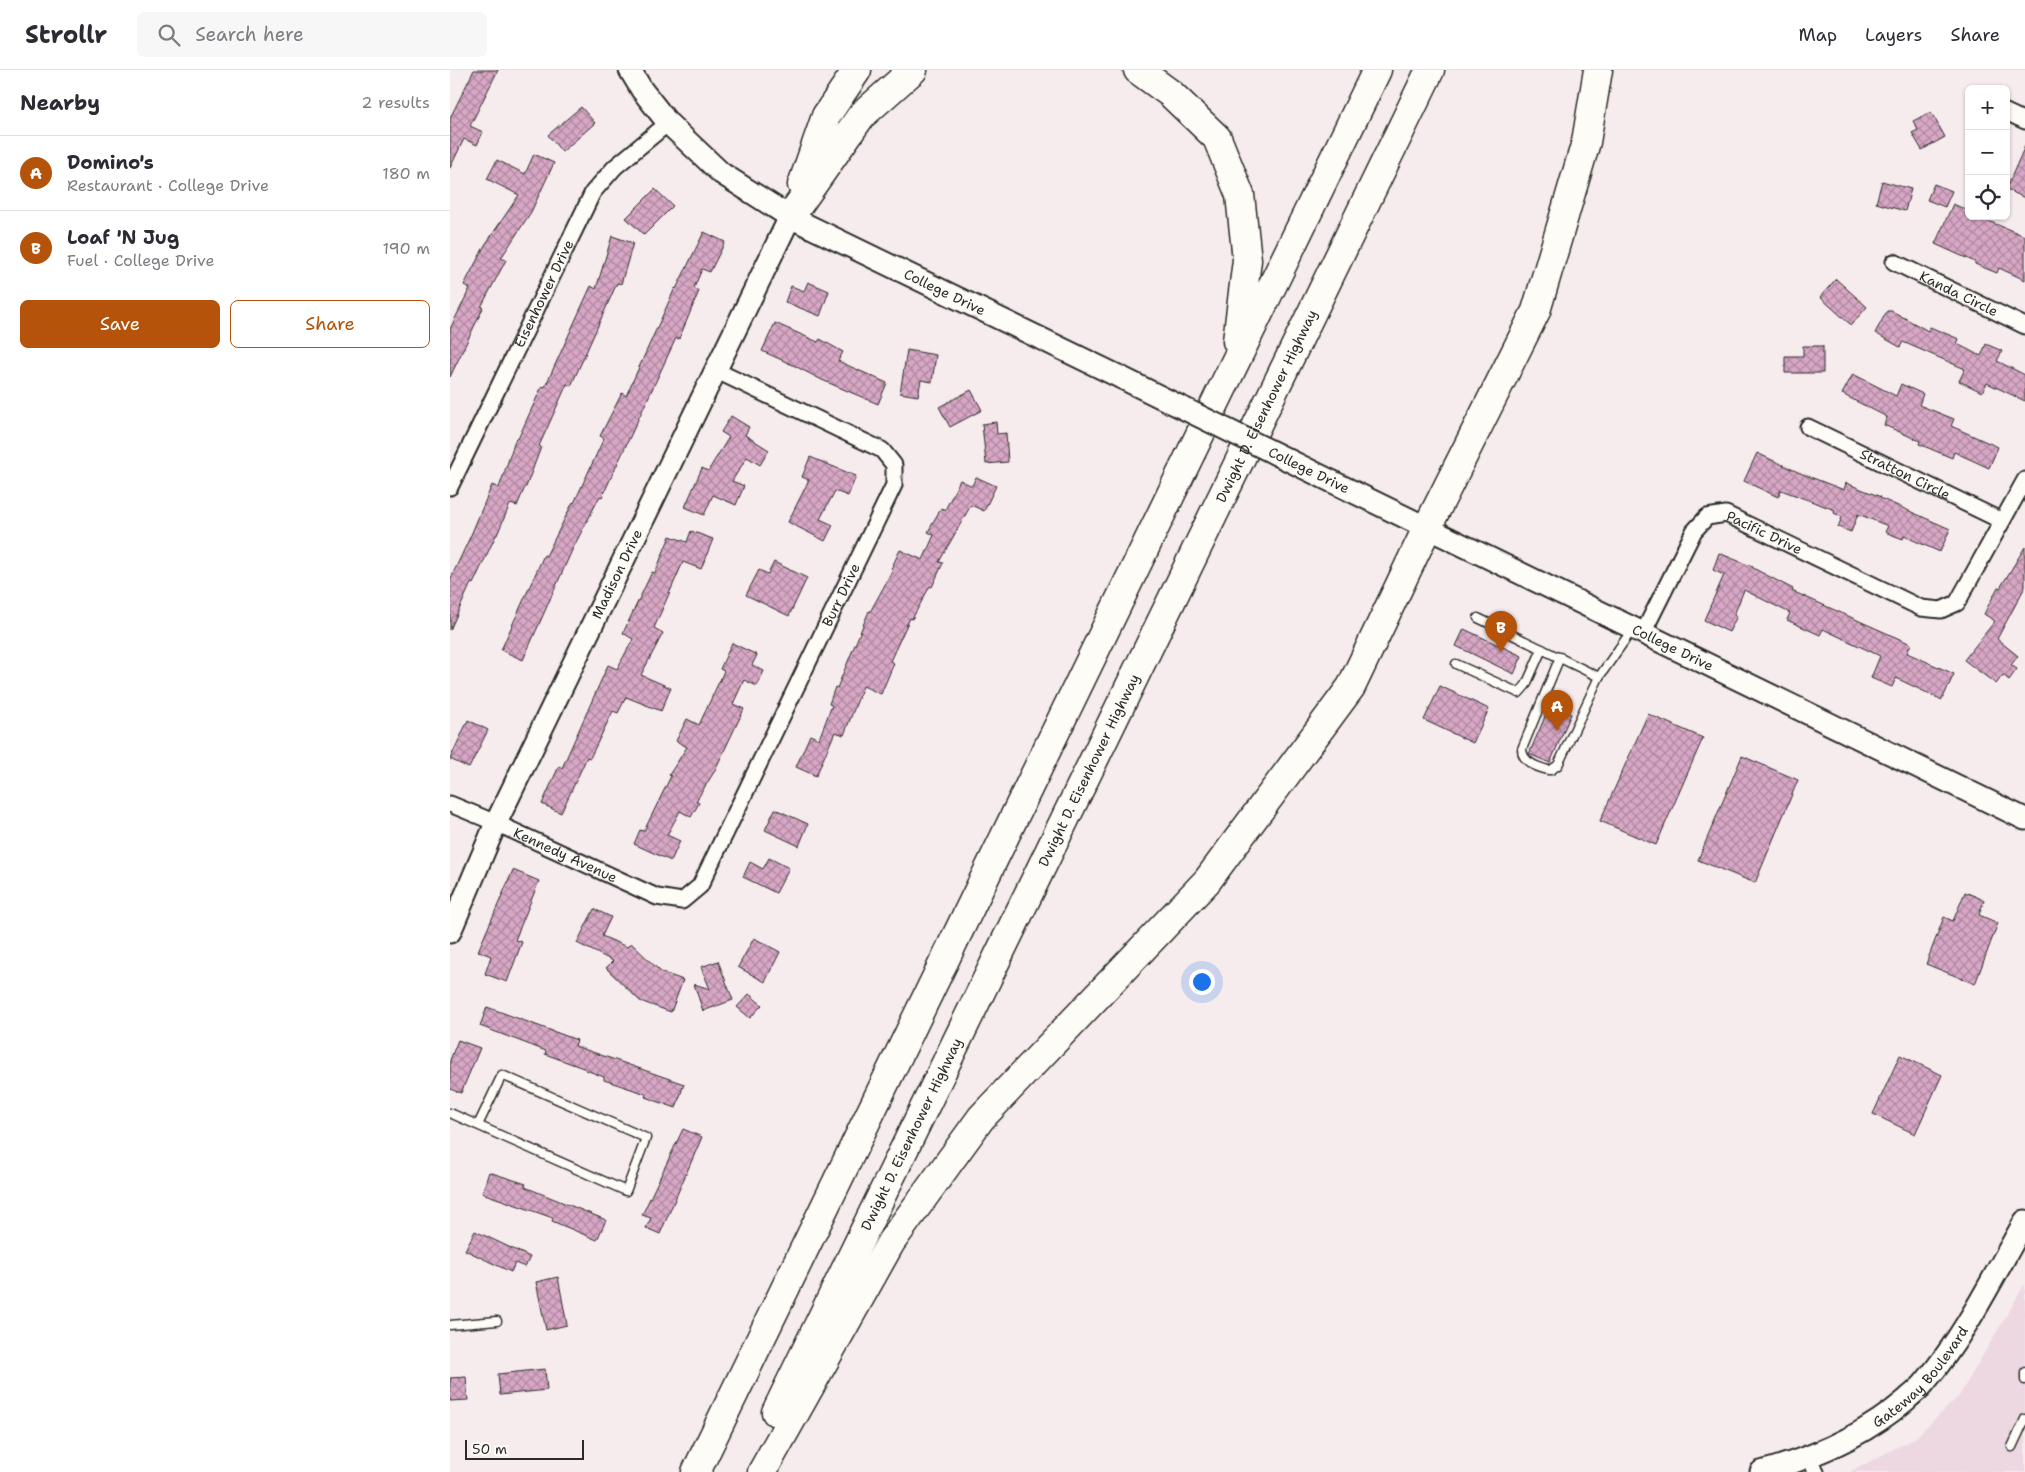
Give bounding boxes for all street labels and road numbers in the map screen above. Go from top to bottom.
street label: Eisenhower Drive [510,237,578,350]
street label: College Drive [901,265,988,319]
street label: Kanda Circle [1916,267,2001,320]
street label: Dwight D. Eisenhower Highway [1212,307,1321,505]
street label: College Drive [1265,443,1353,497]
street label: Stratton Circle [1857,445,1953,504]
street label: Pacific Drive [1724,507,1805,558]
street label: Madison Drive [587,526,646,622]
street label: Burr Drive [818,560,864,630]
street label: College Drive [1629,620,1717,675]
street label: Dwight D. Eisenhower Highway [1034,671,1143,870]
street label: Kennedy Avenue [511,823,620,886]
street label: Dwight D. Eisenhower Highway [857,1035,966,1234]
street label: Gateway Boulevard [1869,1323,1972,1431]

